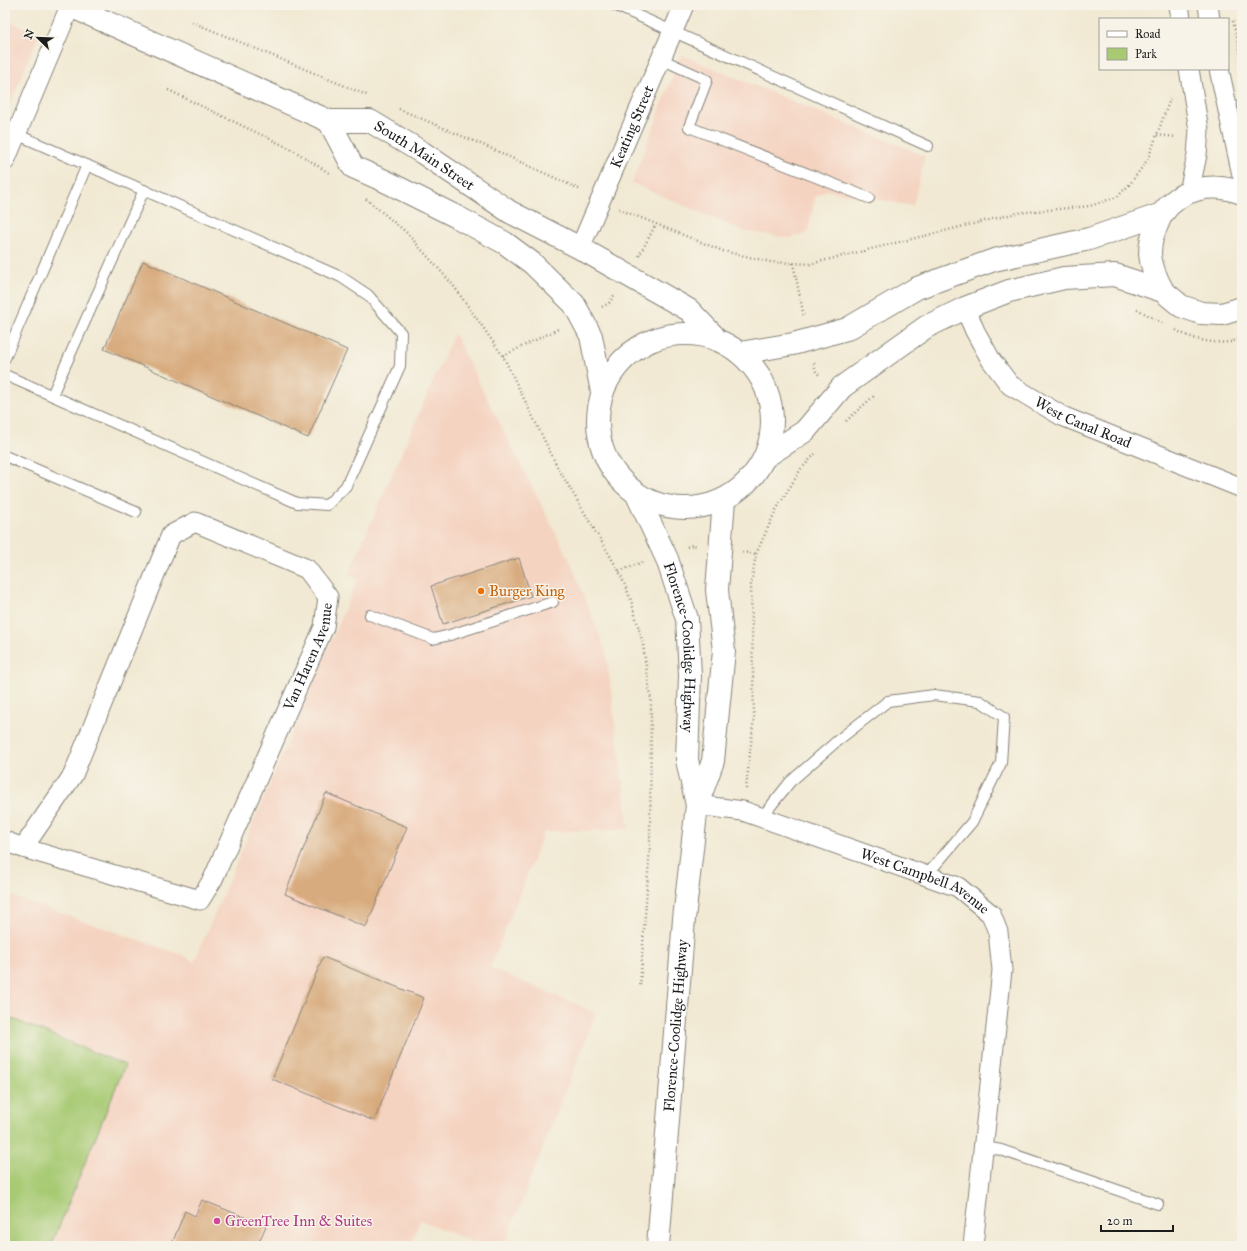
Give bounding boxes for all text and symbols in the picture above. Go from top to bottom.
north arrow [18,18,58,58]
legend [1099,18,1229,70]
text: N [21,27,37,41]
text: Road [1135,27,1161,41]
text: Park [1135,47,1157,61]
street label: Keating Street [606,82,658,171]
street label: South Main Street [371,117,479,195]
street label: West Canal Road [1031,393,1134,452]
street label: Florence-Coolidge Highway [660,560,699,734]
place label: Burger King [489,582,566,600]
marker: Burger King [476,586,486,596]
street label: Van Haren Avenue [279,602,336,714]
street label: West Campbell Avenue [858,844,993,918]
street label: Florence-Coolidge Highway [660,938,691,1113]
scale bar [1101,1207,1173,1233]
place label: GreenTree Inn & Suites [225,1212,372,1230]
text: 20 m [1107,1214,1133,1228]
marker: GreenTree Inn & Suites [212,1216,222,1226]

